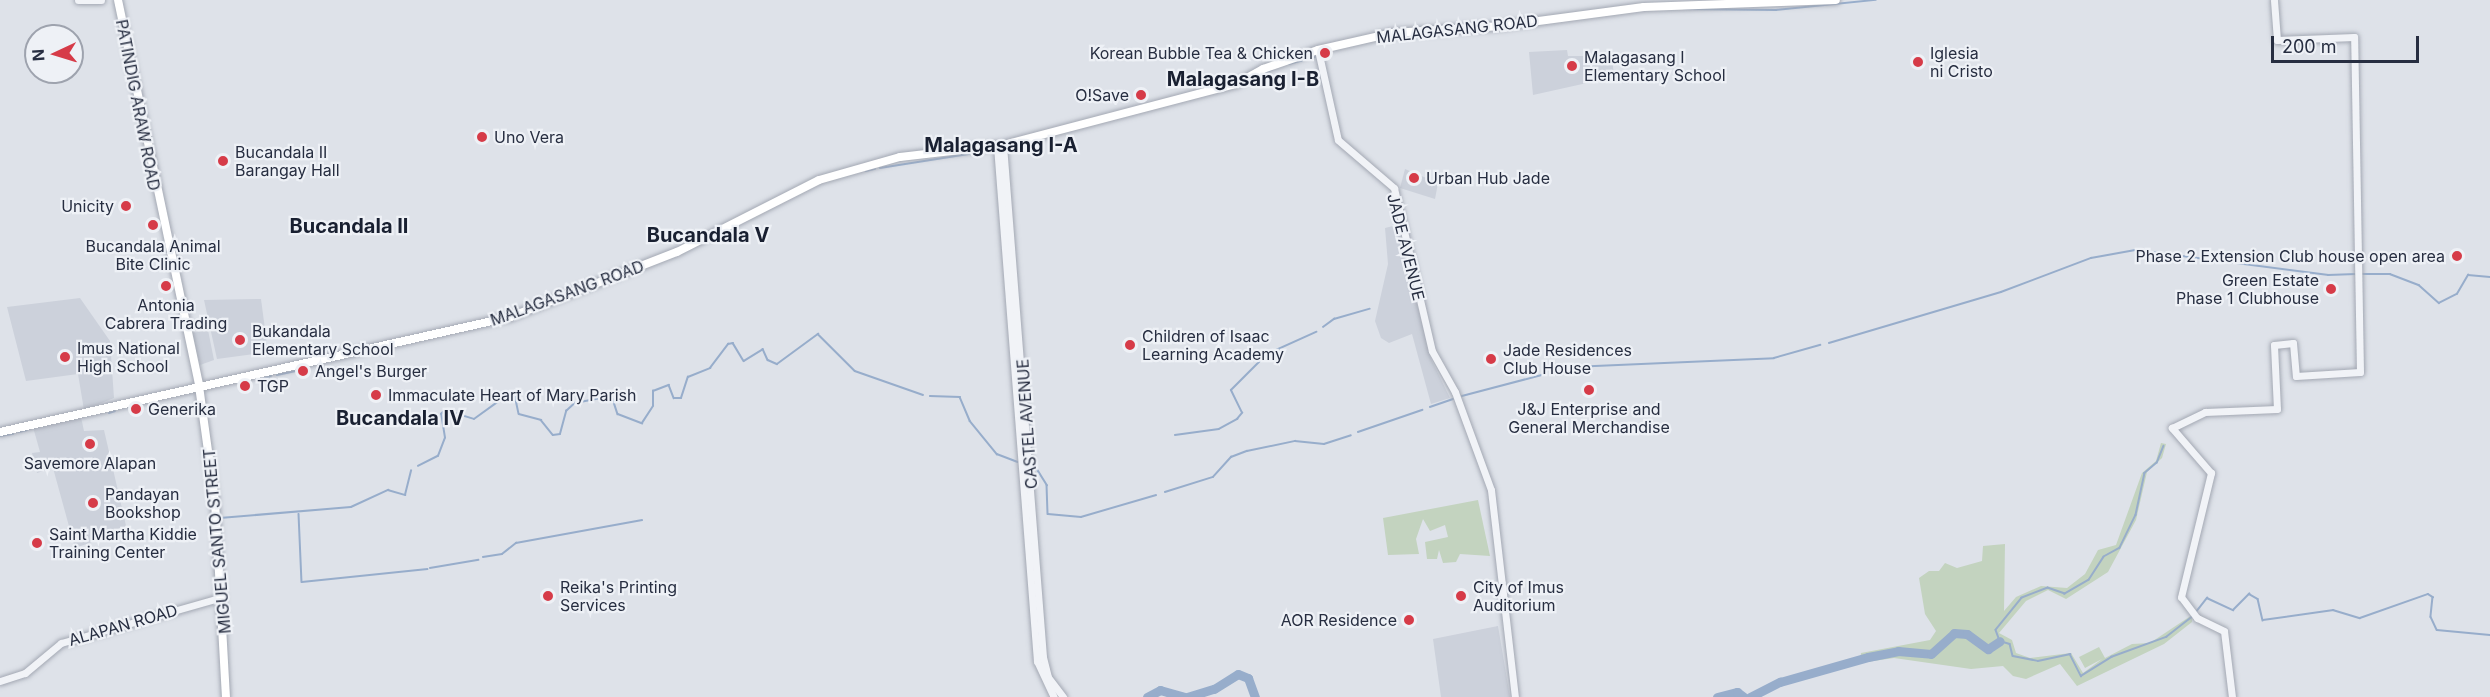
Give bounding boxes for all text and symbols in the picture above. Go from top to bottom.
street label: MALAGASANG ROAD [1375,11,1539,47]
street label: PATINDIG ARAW ROAD [112,18,164,192]
north arrow [24,24,84,84]
scale bar [2274,24,2422,62]
text: 200 m [2282,36,2337,57]
place label: Korean Bubble Tea & Chicken [1090,43,1313,63]
place label: Iglesia ni Cristo [1930,43,1993,81]
marker: Korean Bubble Tea & Chicken [1318,46,1332,60]
place label: Malagasang I Elementary School [1584,47,1726,85]
text: N [28,48,48,62]
marker: Iglesia ni Cristo [1911,55,1925,69]
marker: Malagasang I Elementary School [1565,59,1579,73]
district label: Malagasang I-B [1167,67,1319,91]
place label: O!Save [1075,85,1129,105]
marker: O!Save [1134,88,1148,102]
place label: Uno Vera [494,127,564,147]
marker: Uno Vera [475,130,489,144]
district label: Malagasang I-A [924,133,1078,157]
place label: Bucandala II Barangay Hall [235,142,340,180]
marker: Bucandala II Barangay Hall [216,154,230,168]
place label: Urban Hub Jade [1426,168,1550,188]
marker: Urban Hub Jade [1407,171,1421,185]
street label: JADE AVENUE [1383,191,1429,303]
place label: Unicity [61,196,114,216]
marker: Unicity [119,199,133,213]
district label: Bucandala II [290,214,408,238]
marker: Bucandala Animal Bite Clinic [144,216,162,234]
district label: Bucandala V [647,223,769,247]
place label: Bucandala Animal Bite Clinic [85,236,221,274]
place label: Phase 2 Extension Club house open area [2135,246,2445,266]
marker: Phase 2 Extension Club house open area [2450,249,2464,263]
street label: MALAGASANG ROAD [488,256,646,330]
place label: Green Estate Phase 1 Clubhouse [2176,270,2319,308]
marker: Antonia Cabrera Trading [159,279,173,293]
marker: Green Estate Phase 1 Clubhouse [2324,282,2338,296]
place label: Antonia Cabrera Trading [105,295,227,333]
place label: Bukandala Elementary School [252,321,394,359]
place label: Children of Isaac Learning Academy [1142,326,1284,364]
marker: Bukandala Elementary School [233,333,247,347]
place label: Imus National High School [77,338,180,376]
marker: Children of Isaac Learning Academy [1123,338,1137,352]
place label: Jade Residences Club House [1503,340,1632,378]
marker: Imus National High School [58,350,72,364]
marker: Jade Residences Club House [1484,352,1498,366]
street label: CASTEL AVENUE [1013,358,1041,490]
place label: Angel's Burger [315,361,427,381]
marker: Angel's Burger [296,364,310,378]
place label: TGP [257,376,289,396]
marker: TGP [238,379,252,393]
marker: J&J Enterprise and General Merchandise [1582,383,1596,397]
place label: Immaculate Heart of Mary Parish [388,385,637,405]
marker: Immaculate Heart of Mary Parish [369,388,383,402]
place label: Generika [148,399,216,419]
place label: J&J Enterprise and General Merchandise [1508,399,1670,437]
marker: Generika [129,402,143,416]
district label: Bucandala IV [336,406,464,430]
marker: Savemore Alapan [83,437,97,451]
street label: MIGUEL SANTO STREET [199,447,235,635]
place label: Savemore Alapan [24,453,156,473]
place label: Pandayan Bookshop [105,484,181,522]
marker: Pandayan Bookshop [86,496,100,510]
place label: Saint Martha Kiddie Training Center [49,524,197,562]
marker: Saint Martha Kiddie Training Center [30,536,44,550]
place label: Reika's Printing Services [560,577,677,615]
place label: City of Imus Auditorium [1473,577,1564,615]
marker: Reika's Printing Services [541,589,555,603]
marker: City of Imus Auditorium [1454,589,1468,603]
street label: ALAPAN ROAD [66,600,180,650]
place label: AOR Residence [1281,610,1397,630]
marker: AOR Residence [1402,613,1416,627]

